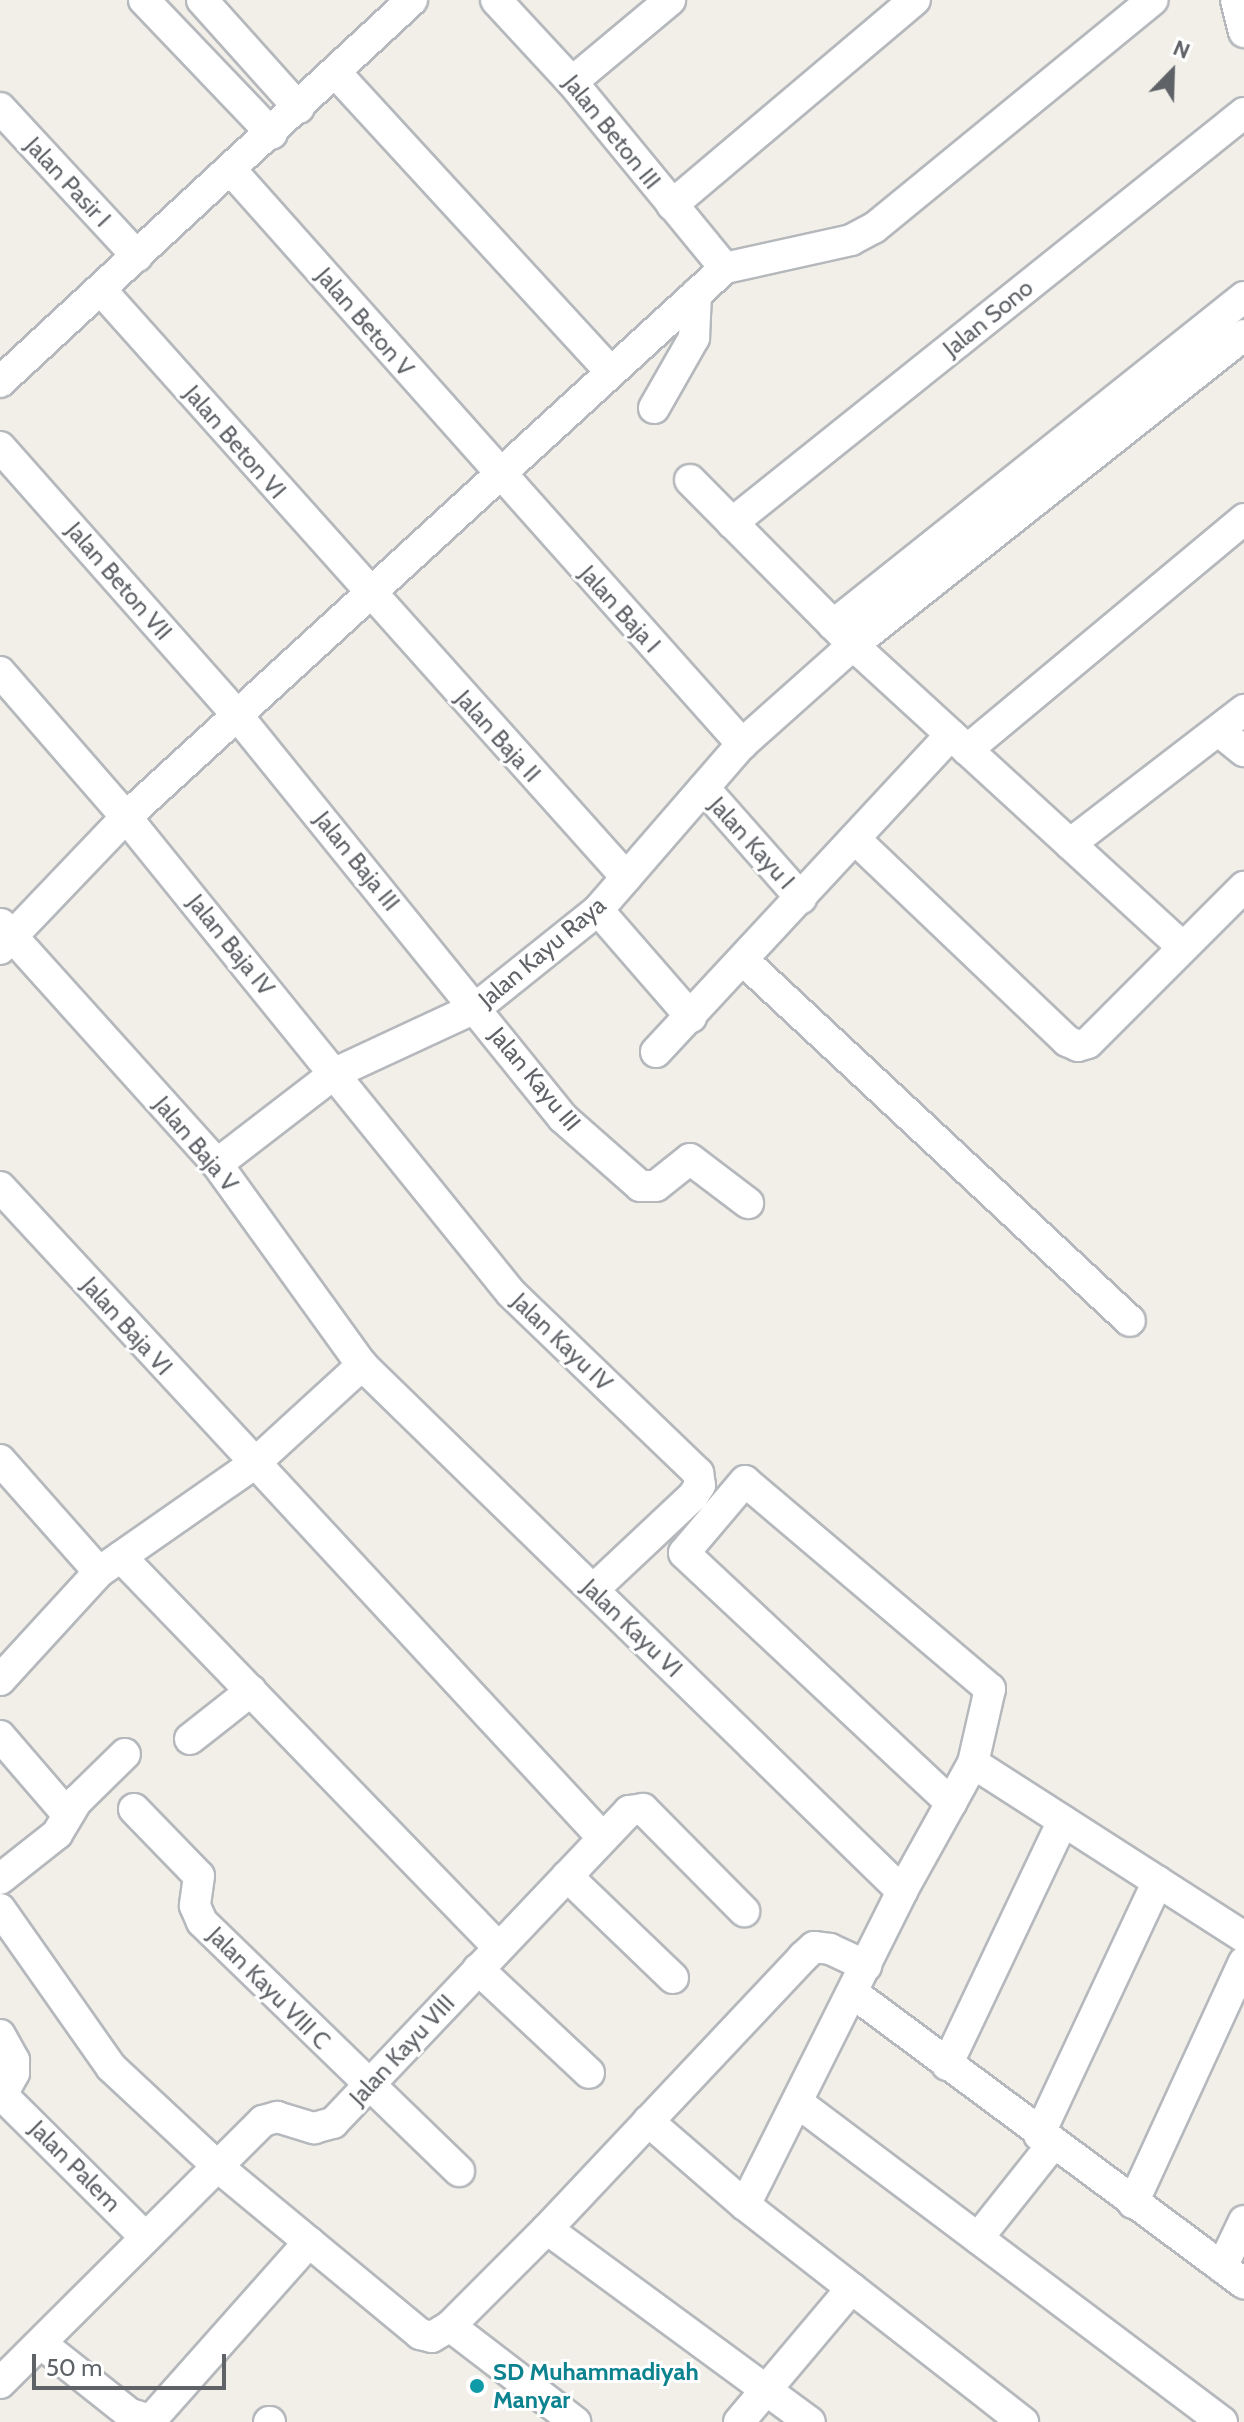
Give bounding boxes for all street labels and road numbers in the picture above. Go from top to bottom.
street label: Jalan Beton III [557,69,667,195]
street label: Jalan Pasir I [19,131,117,233]
street label: Jalan Beton V [310,262,420,382]
street label: Jalan Sono [937,273,1039,363]
street label: Jalan Beton VI [178,379,292,505]
street label: Jalan Beton VII [60,516,178,646]
street label: Jalan Baja I [573,559,667,659]
street label: Jalan Baja II [449,684,547,788]
street label: Jalan Kayu I [703,791,801,895]
street label: Jalan Baja III [308,805,406,917]
street label: Jalan Baja IV [181,889,281,1001]
street label: Jalan Kayu Raya [473,891,611,1013]
street label: Jalan Kayu III [483,1021,587,1137]
street label: Jalan Baja V [148,1090,244,1198]
street label: Jalan Baja VI [75,1271,179,1381]
street label: Jalan Kayu IV [506,1287,618,1397]
street label: Jalan Kayu VI [576,1573,688,1683]
street label: Jalan Kayu VIII C [202,1921,336,2055]
street label: Jalan Kayu VIII [343,1989,461,2111]
street label: Jalan Palem [23,2114,127,2218]

